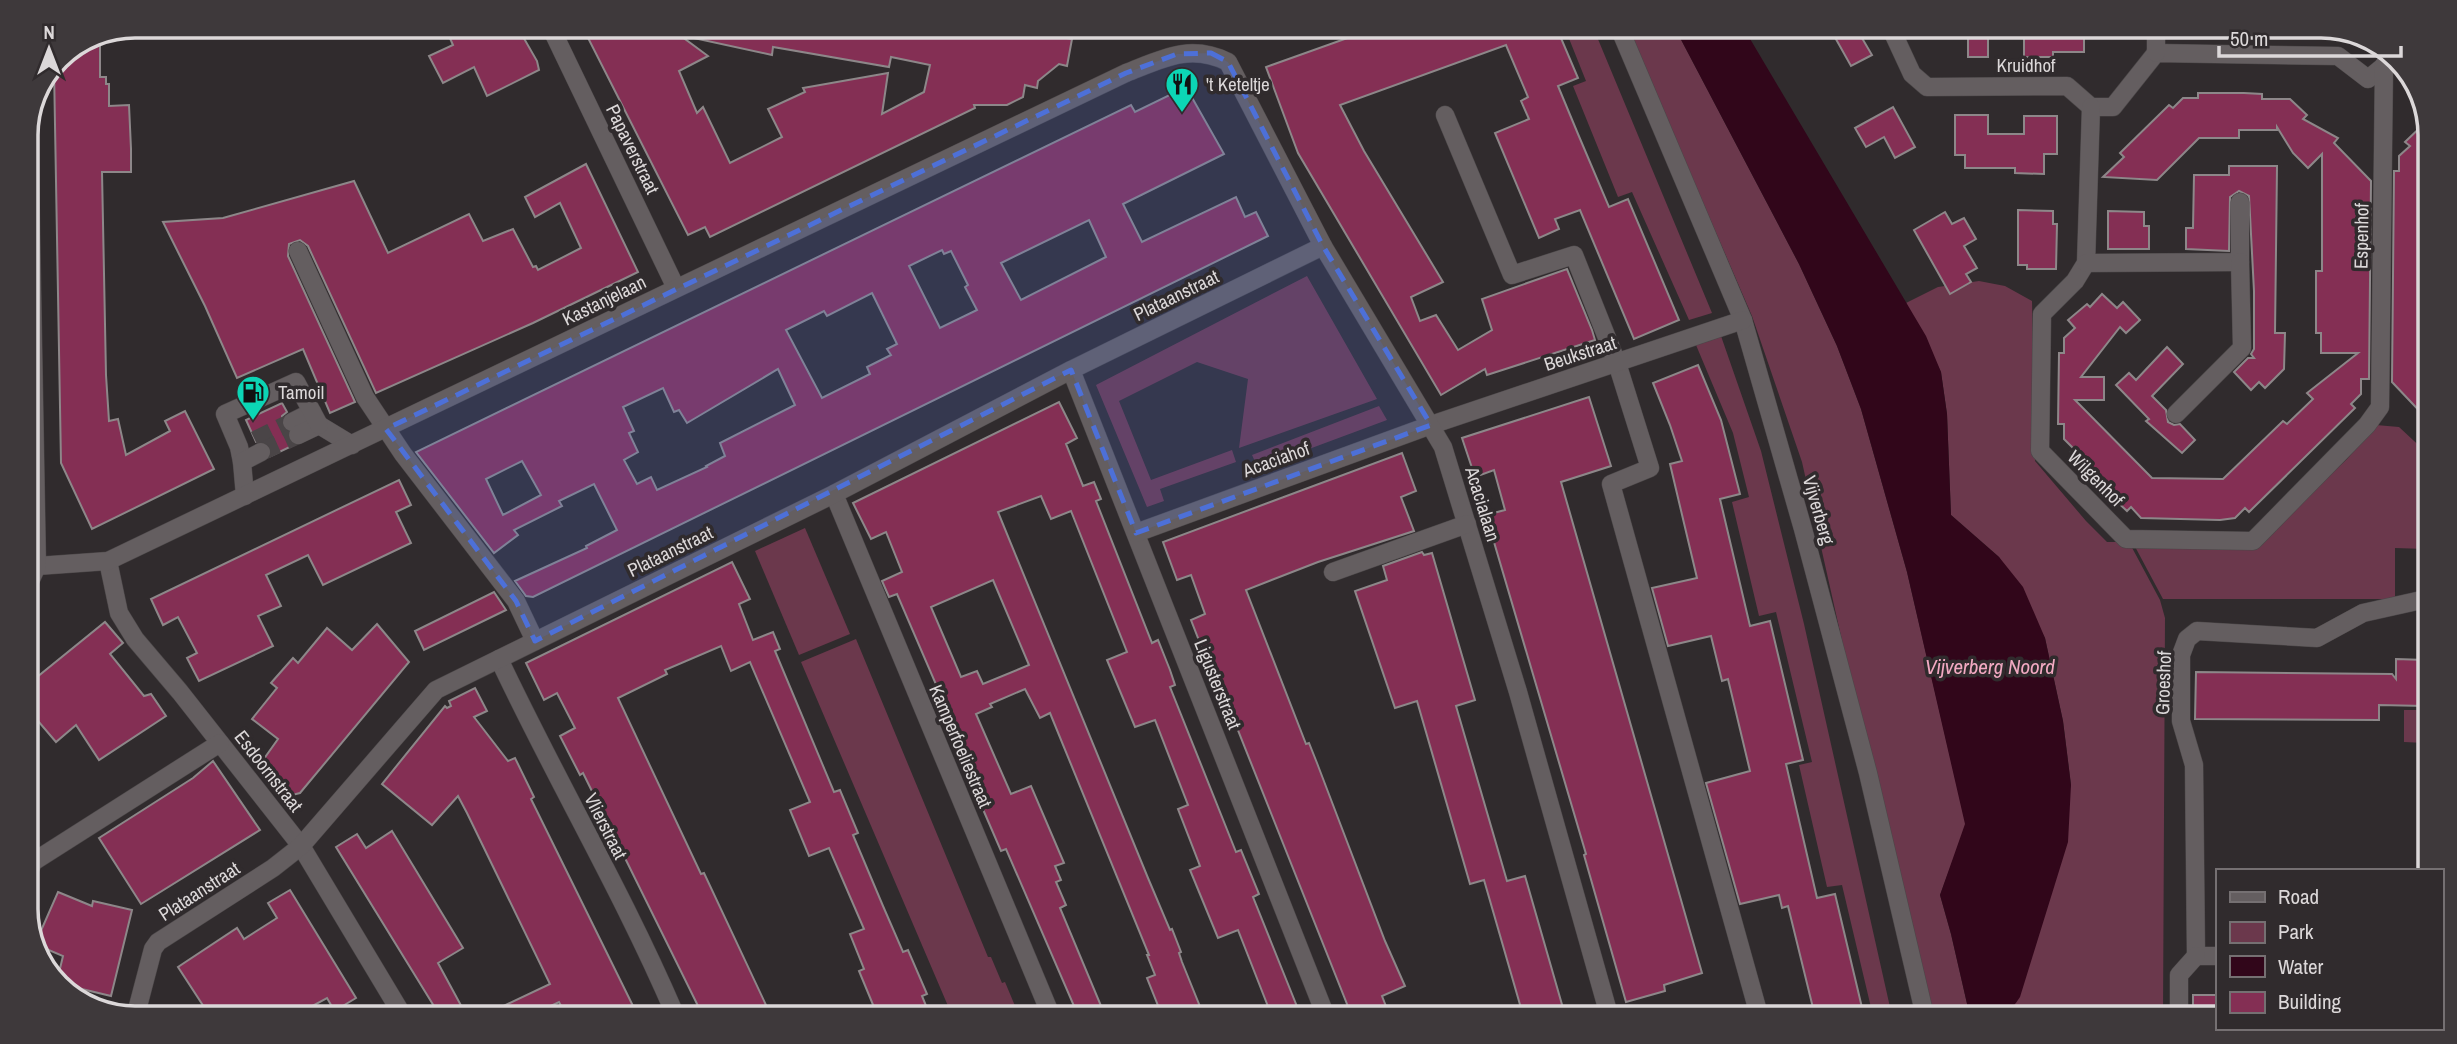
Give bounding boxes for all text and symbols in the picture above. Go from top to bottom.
north arrow [14,14,84,84]
scale bar [2219,14,2401,58]
text: N [43,19,55,45]
text: 50 m [2230,24,2268,53]
street label: Kruidhof [1997,52,2056,78]
restaurant icon: 't Keteltje [1163,65,1201,114]
place label: 't Keteltje [1206,71,1270,97]
street label: Papaverstraat [600,100,666,199]
street label: Espenhof [2347,202,2375,269]
street label: Plataanstraat [1129,263,1224,327]
street label: Kastanjelaan [558,269,650,331]
street label: Beukstraat [1541,329,1620,377]
fuel station icon: Tamoil [234,373,272,422]
place label: Tamoil [278,379,324,405]
street label: Acaciahof [1238,435,1314,483]
street label: Wilgenhof [2062,444,2130,512]
street label: Acacialaan [1459,462,1507,545]
street label: Vijverberg [1797,472,1841,548]
street label: Plataanstraat [623,519,718,583]
street label: Ligusterstraat [1188,635,1248,734]
street label: Groeshof [2149,650,2177,715]
water label: Vijverberg Noord [1925,652,2055,681]
street label: Kamperfoeliestraat [923,680,999,812]
street label: Esdoornstraat [229,725,310,818]
street label: Vlierstraat [578,788,634,864]
street label: Plataanstraat [153,855,245,927]
legend [2216,869,2443,1030]
text: Road [2278,882,2319,911]
text: Park [2278,917,2314,946]
text: Water [2278,952,2324,981]
text: Building [2278,987,2342,1016]

